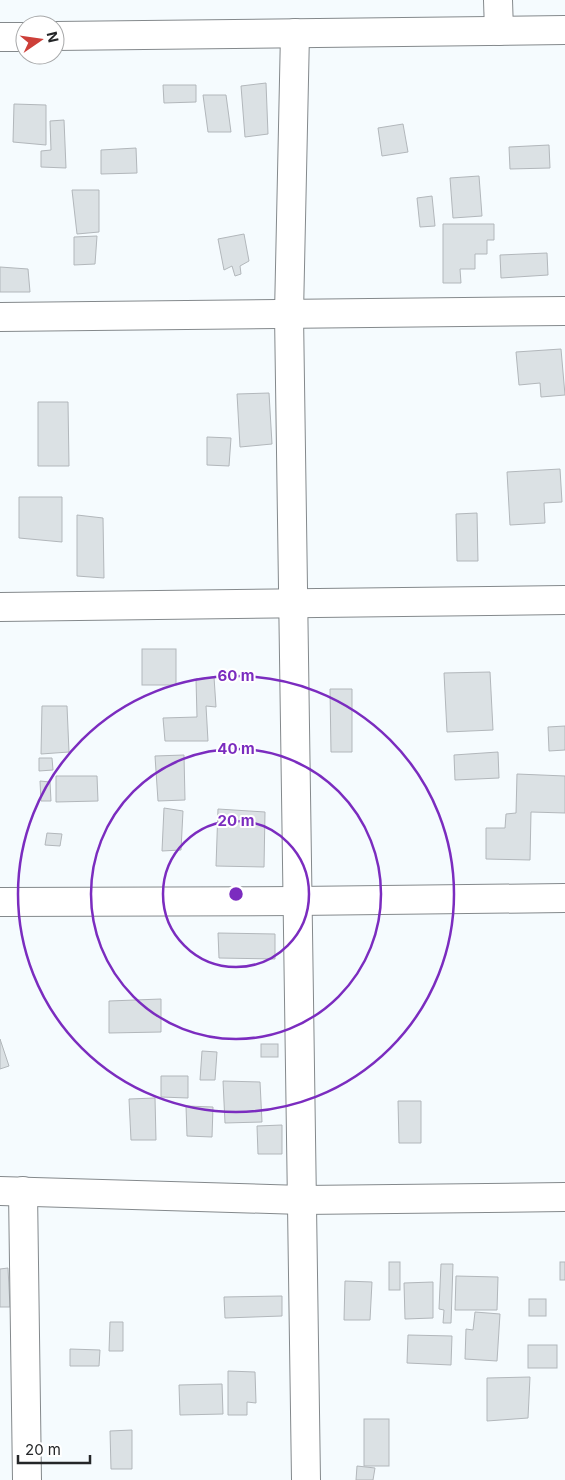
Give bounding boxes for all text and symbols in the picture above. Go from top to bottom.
north arrow [15,15,65,65]
text: N [44,30,63,44]
text: 60 m [217,666,255,685]
text: 40 m [217,739,255,758]
text: 20 m [218,811,254,830]
centre of rings [227,885,245,903]
scale bar [18,1432,90,1464]
text: 20 m [25,1440,61,1459]

